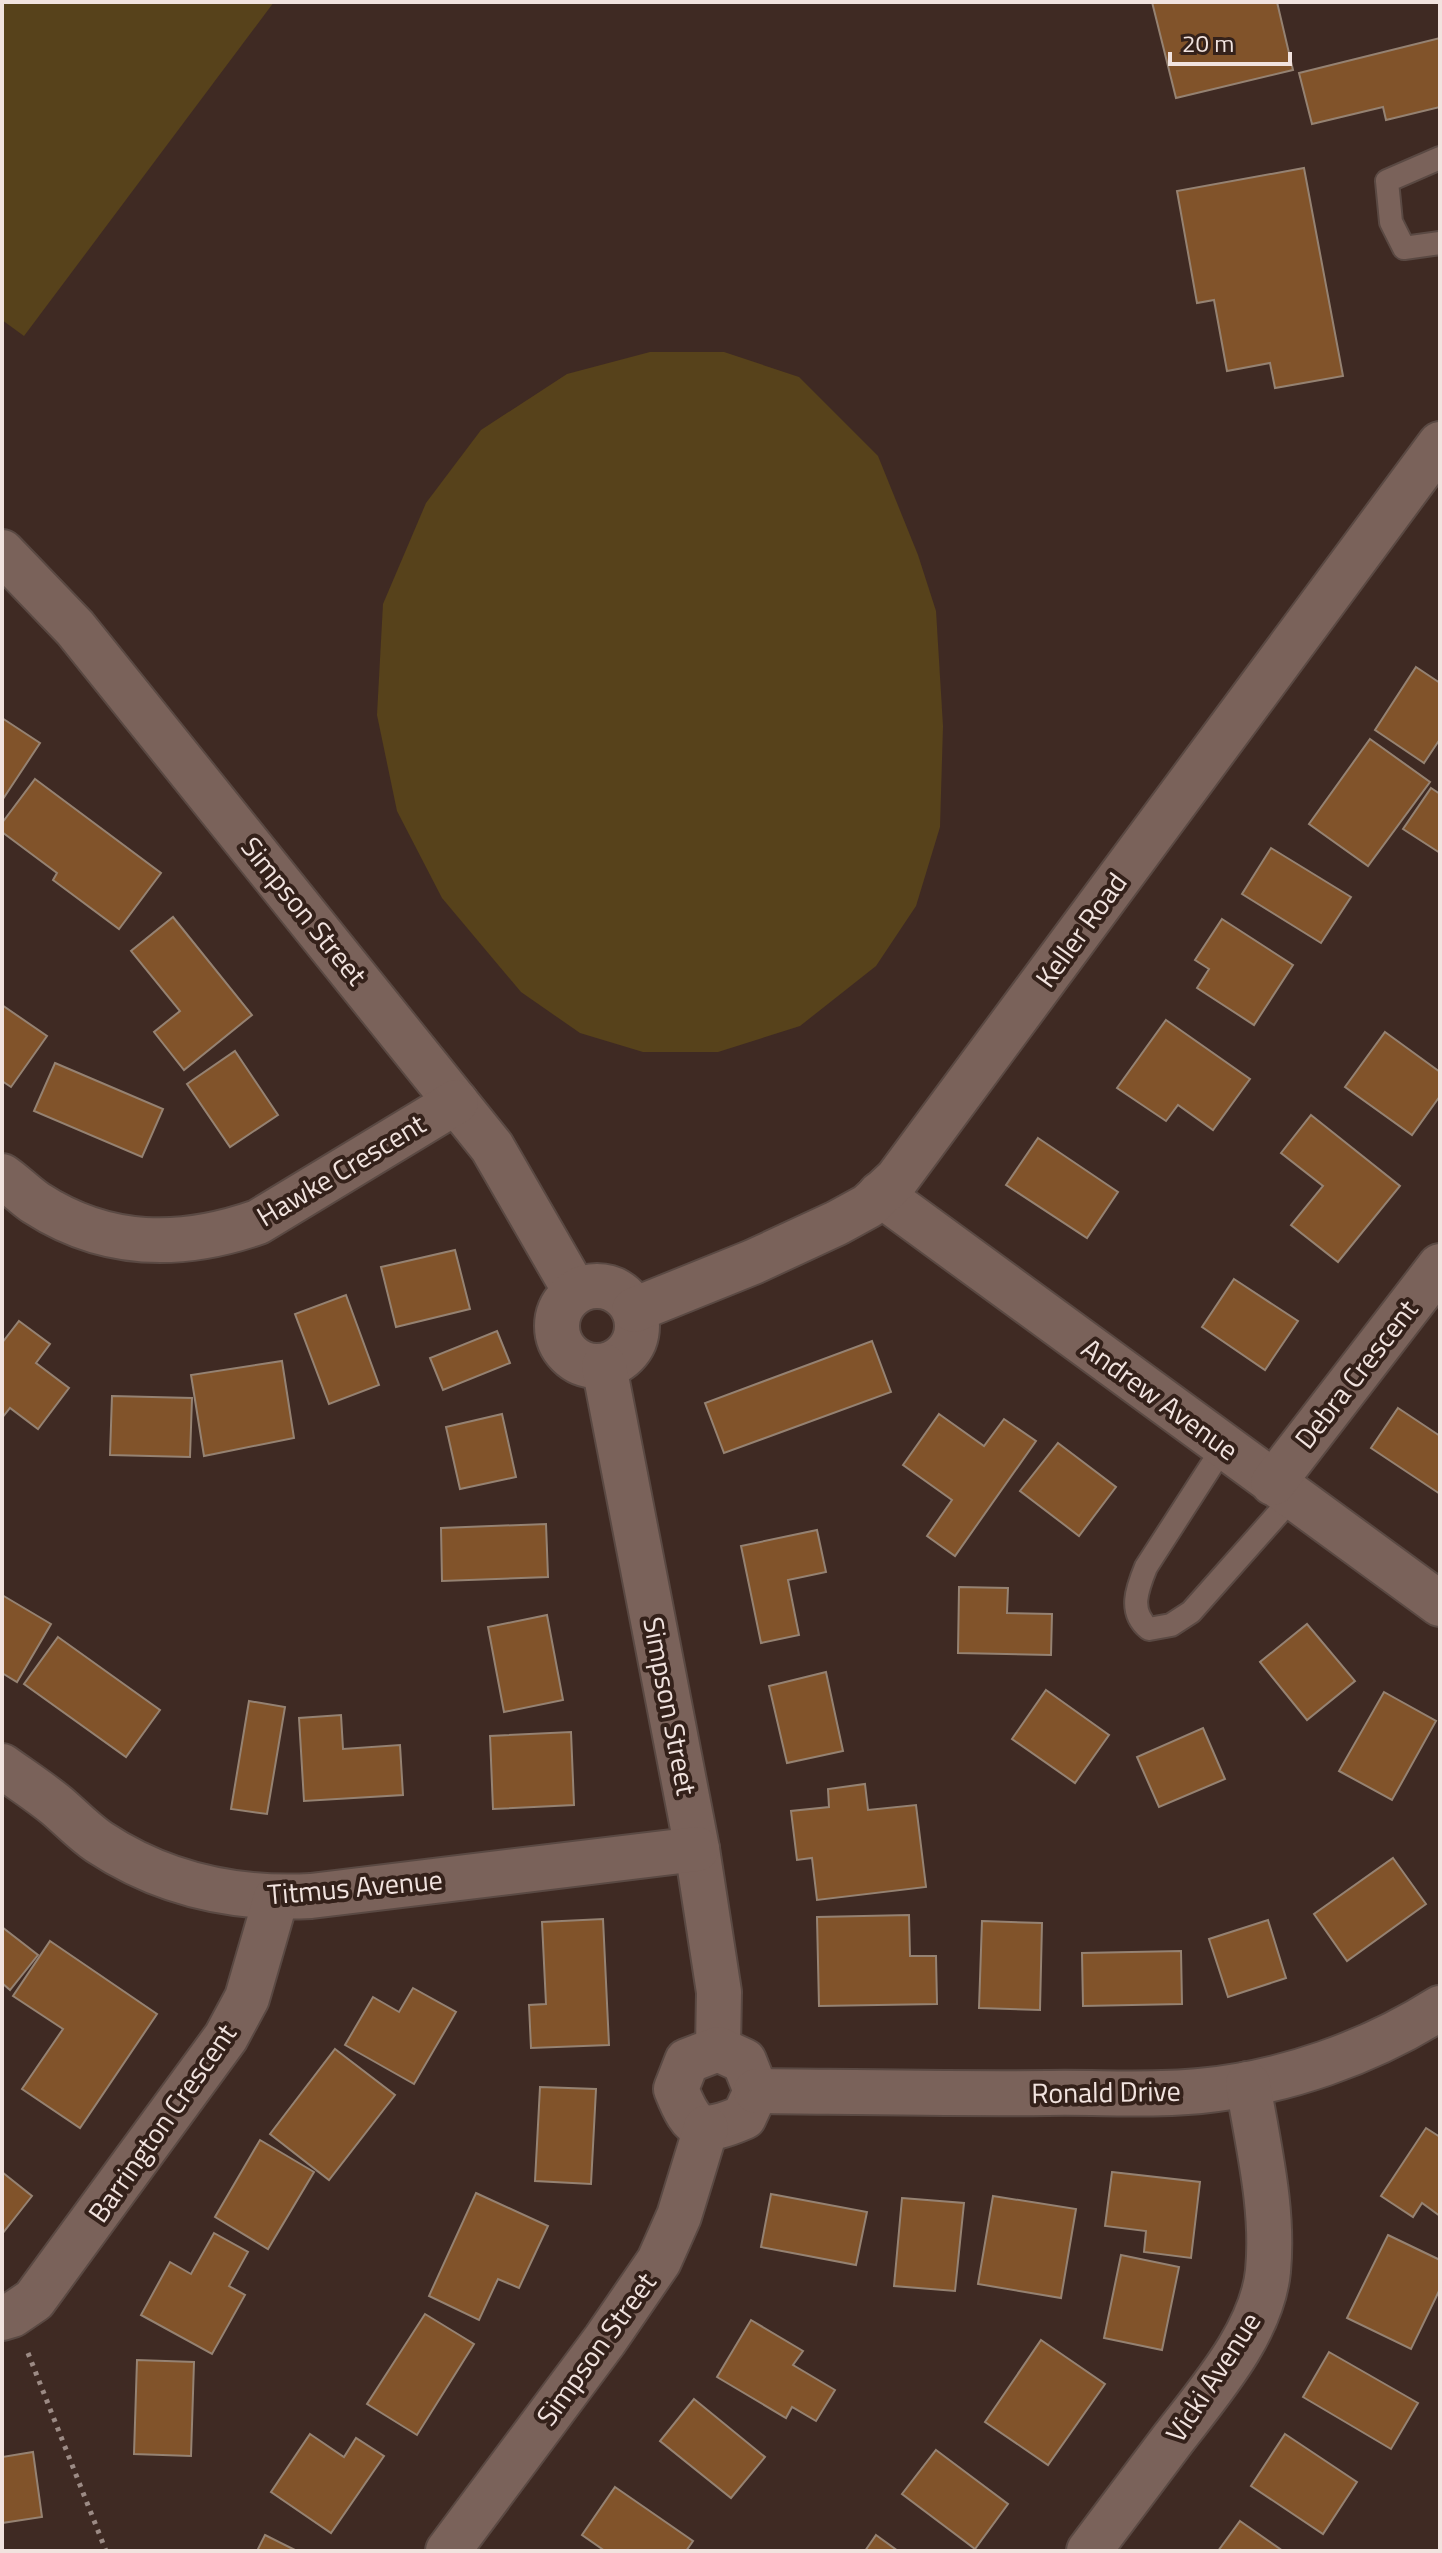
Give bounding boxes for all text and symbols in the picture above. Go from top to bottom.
scale bar [1170,16,1290,66]
text: 20 m [1182,25,1234,61]
street label: Simpson Street [231,827,378,995]
street label: Keller Road [1024,863,1137,996]
street label: Hawke Crescent [248,1102,434,1237]
street label: Debra Crescent [1283,1290,1428,1458]
street label: Andrew Avenue [1073,1327,1248,1470]
street label: Simpson Street [632,1613,709,1799]
street label: Titmus Avenue [266,1857,444,1916]
street label: Barrington Crescent [77,2014,247,2231]
street label: Ronald Drive [1031,2069,1181,2114]
street label: Simpson Street [525,2263,666,2434]
street label: Vicki Avenue [1154,2303,1271,2450]

